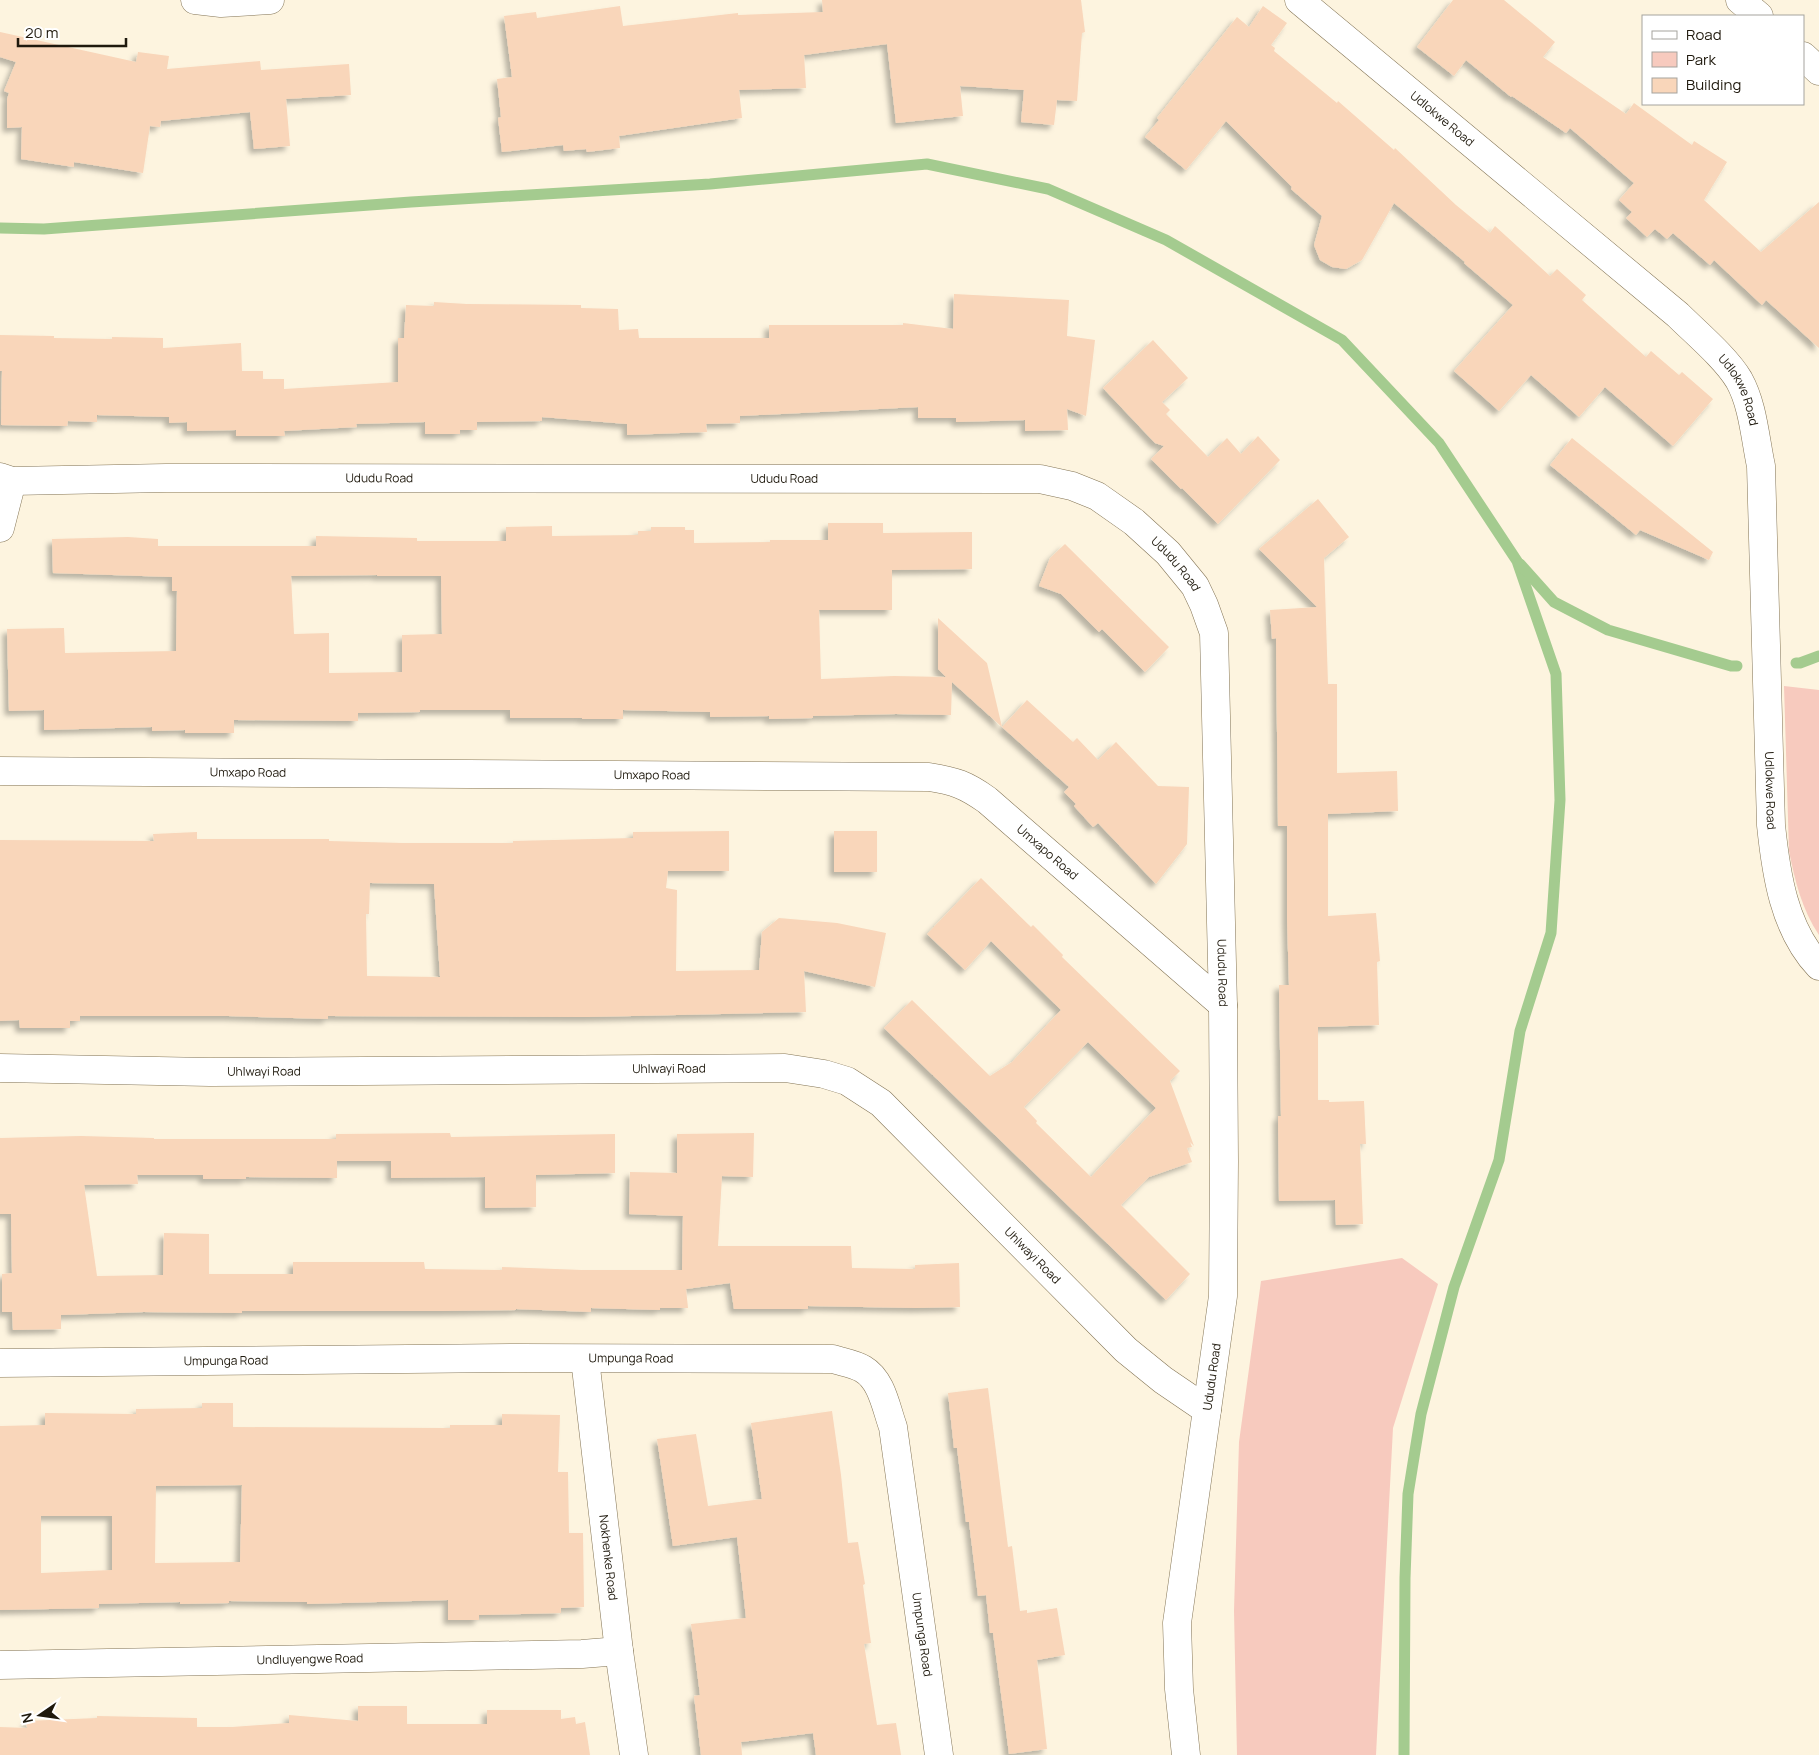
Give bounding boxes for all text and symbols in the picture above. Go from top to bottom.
scale bar [18,15,125,47]
legend [1642,15,1804,105]
text: 20 m [25,22,58,43]
text: Road [1686,24,1722,45]
text: Park [1686,49,1716,70]
text: Building [1686,74,1741,95]
street label: Udlokwe Road [1407,87,1478,150]
street label: Udlokwe Road [1714,350,1763,427]
street label: Ududu Road [345,469,413,486]
street label: Ududu Road [750,470,818,487]
street label: Ududu Road [1147,533,1205,594]
street label: Udlokwe Road [1761,751,1780,830]
street label: Umxapo Road [210,763,286,781]
street label: Umxapo Road [614,766,690,783]
street label: Umxapo Road [1013,820,1082,883]
street label: Ududu Road [1213,939,1232,1007]
street label: Uhlwayi Road [632,1060,706,1077]
street label: Uhlwayi Road [227,1062,301,1080]
street label: Uhlwayi Road [1001,1223,1065,1287]
street label: Ududu Road [1198,1342,1225,1412]
street label: Umpunga Road [589,1349,673,1366]
street label: Umpunga Road [184,1351,268,1369]
street label: Nokhenke Road [595,1514,622,1601]
street label: Umpunga Road [908,1591,937,1678]
street label: Undluyengwe Road [256,1649,363,1668]
north arrow [15,1690,65,1740]
text: N [16,1711,37,1725]

